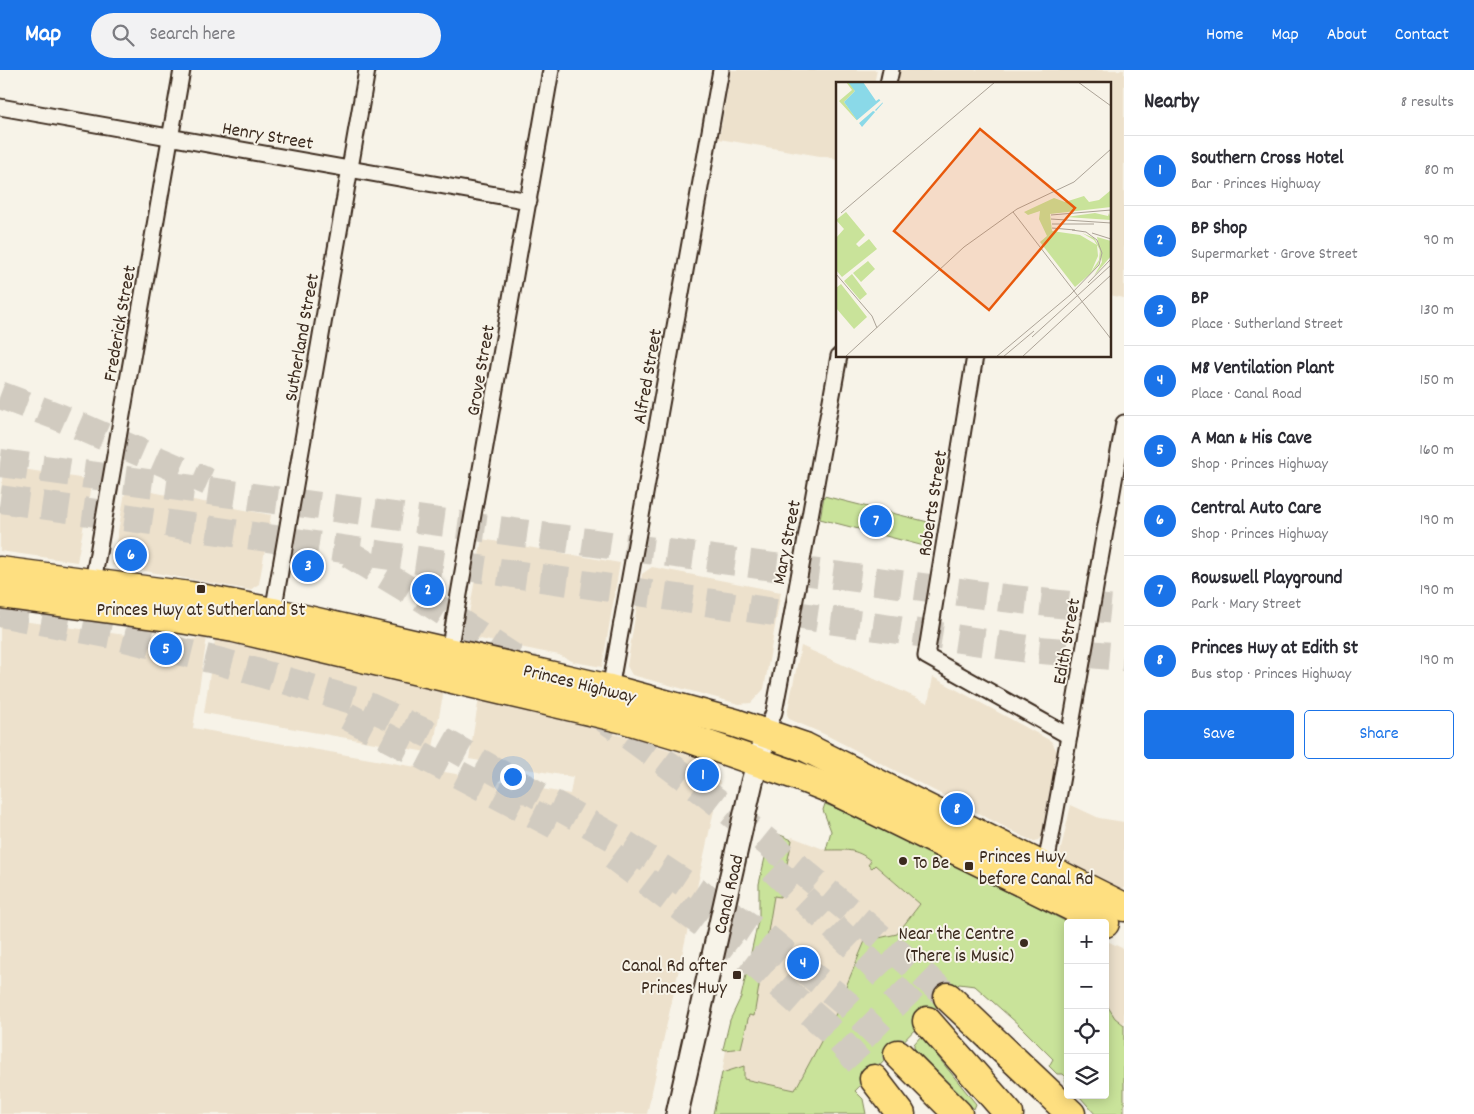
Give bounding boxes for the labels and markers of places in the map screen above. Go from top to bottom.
pin: 7 [860,502,892,540]
pin: 6 [115,536,147,574]
pin: 3 [292,547,324,585]
pin: 2 [412,571,444,609]
marker: Princes Hwy at Sutherland St [195,583,207,595]
place label: Princes Hwy at Sutherland St [96,598,306,625]
pin: 5 [150,630,182,668]
pin: 1 [687,756,719,794]
pin: 8 [941,790,973,828]
place label: Princes Hwy before Canal Rd [979,845,1094,894]
place label: To Be [913,851,949,878]
marker: To Be [897,855,909,867]
marker: Princes Hwy before Canal Rd [963,860,975,872]
place label: Near the Centre (There is Music) [899,922,1014,971]
marker: Near the Centre (There is Music) [1018,937,1030,949]
pin: 4 [787,944,819,982]
place label: Canal Rd after Princes Hwy [622,954,727,1003]
marker: Canal Rd after Princes Hwy [731,969,743,981]

